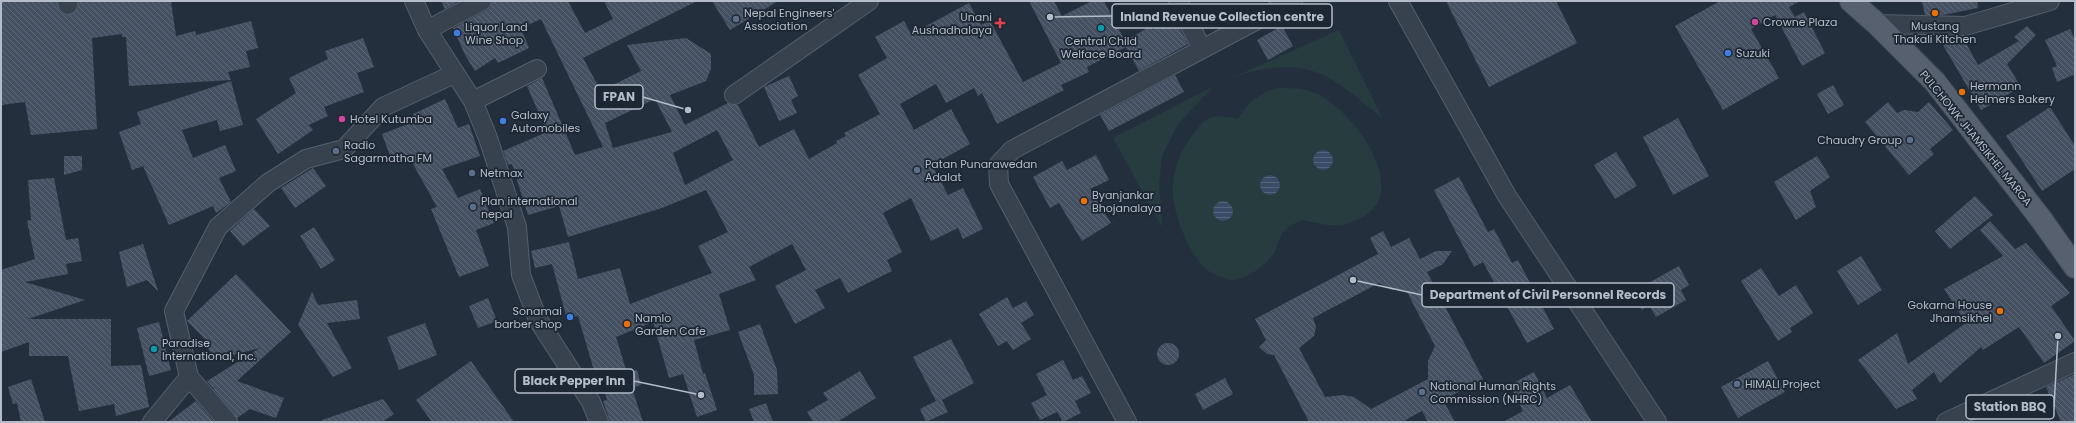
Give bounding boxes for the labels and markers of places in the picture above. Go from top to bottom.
callout: Inland Revenue Collection centre [1112,4,1332,28]
place label: Nepal Engineers' Association [744,5,834,34]
marker: Mustang Thakali Kitchen [1930,8,1940,18]
place label: Unani Aushadhalaya [912,9,992,38]
marker: Nepal Engineers' Association [731,14,741,24]
place label: Crowne Plaza [1763,14,1837,30]
marker: Crowne Plaza [1750,17,1760,27]
marker: Unani Aushadhalaya [995,18,1005,28]
place label: Mustang Thakali Kitchen [1894,18,1976,47]
place label: Liquor Land Wine Shop [465,19,528,48]
marker: Central Child Welface Board [1096,23,1106,33]
marker: Liquor Land Wine Shop [452,28,462,38]
place label: Central Child Welface Board [1061,33,1141,62]
place label: Suzuki [1736,45,1770,61]
marker: Suzuki [1723,48,1733,58]
place label: Hermann Helmers Bakery [1970,78,2056,107]
callout: FPAN [595,85,643,109]
marker: Hermann Helmers Bakery [1957,87,1967,97]
place label: Galaxy Automobiles [511,107,581,136]
place label: Hotel Kutumba [350,111,432,127]
marker: Hotel Kutumba [337,114,347,124]
marker: Galaxy Automobiles [498,116,508,126]
place label: Chaudry Group [1817,132,1902,148]
marker: Chaudry Group [1905,135,1915,145]
place label: Radio Sagarmatha FM [344,137,432,166]
marker: Radio Sagarmatha FM [331,146,341,156]
place label: Patan Punarawedan Adalat [925,156,1037,185]
place label: Netmax [480,165,523,181]
marker: Patan Punarawedan Adalat [912,165,922,175]
marker: Netmax [467,168,477,178]
place label: Byanjankar Bhojanalaya [1092,187,1161,216]
place label: Plan international nepal [481,193,578,222]
marker: Byanjankar Bhojanalaya [1079,196,1089,206]
marker: Plan international nepal [468,202,478,212]
callout: Department of Civil Personnel Records [1422,283,1674,307]
place label: Gokarna House Jhamsikhel [1908,297,1992,326]
place label: Sonamai barber shop [494,303,562,332]
marker: Gokarna House Jhamsikhel [1995,306,2005,316]
place label: Namlo Garden Cafe [635,310,706,339]
marker: Sonamai barber shop [565,312,575,322]
marker: Namlo Garden Cafe [622,319,632,329]
place label: Paradise International, Inc. [162,335,256,364]
marker: Paradise International, Inc. [149,344,159,354]
callout: Black Pepper Inn [515,369,634,393]
place label: HIMALI Project [1745,376,1820,392]
place label: National Human Rights Commission (NHRC) [1430,378,1556,407]
marker: HIMALI Project [1732,379,1742,389]
marker: National Human Rights Commission (NHRC) [1417,387,1427,397]
callout: Station BBQ [1966,395,2054,419]

